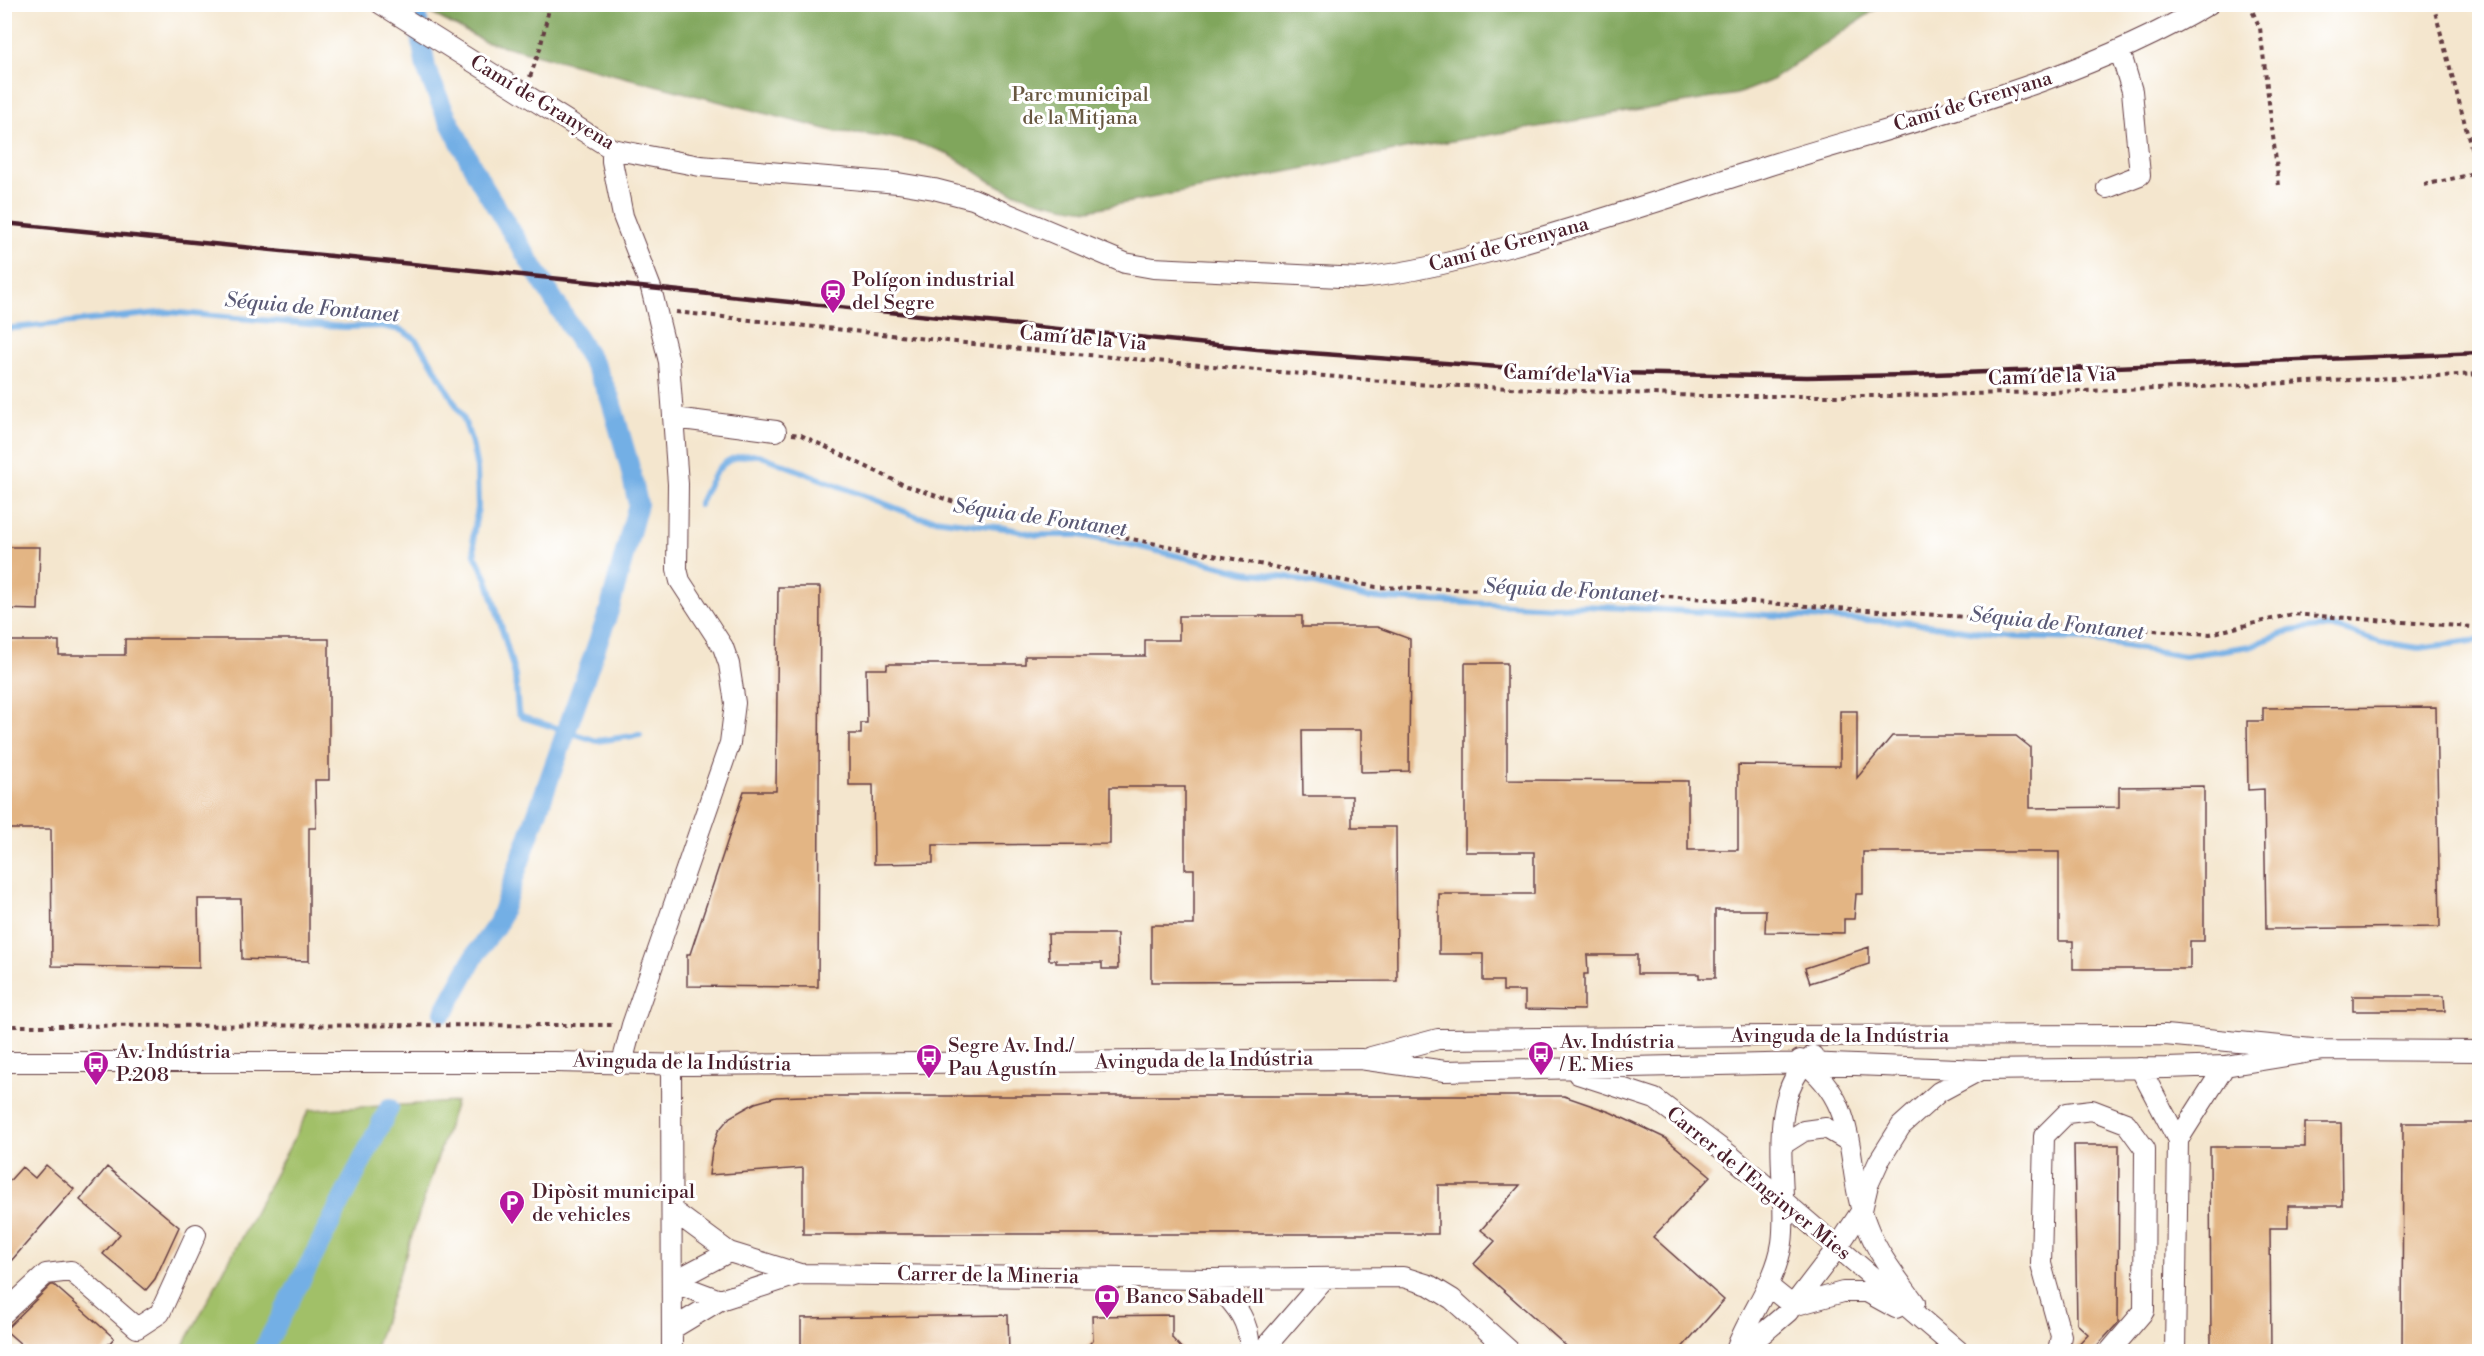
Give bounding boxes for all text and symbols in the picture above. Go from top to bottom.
street label: Camí de Granyena [465,50,620,157]
street label: Camí de Grenyana [1891,66,2056,138]
park label: Parc municipal de la Mitjana [1011,83,1149,131]
street label: Camí de Grenyana [1426,211,1593,278]
place label: Polígon industrial del Segre [852,268,1015,316]
station icon: Polígon industrial del Segre [818,277,848,315]
water label: Séquia de Fontanet [224,287,401,329]
street label: Camí de la Via [1018,321,1149,357]
street label: Camí de la Via [1503,360,1632,390]
street label: Camí de la Via [1988,362,2117,392]
water label: Séquia de Fontanet [951,493,1130,543]
water label: Séquia de Fontanet [1483,573,1660,609]
water label: Séquia de Fontanet [1969,602,2147,646]
street label: Avinguda de la Indústria [1730,1024,1950,1049]
place label: Av. Indústria / E. Mies [1559,1030,1676,1078]
place label: Segre Av. Ind./ Pau Agustín [948,1034,1074,1082]
bus stop icon: Av. Indústria / E. Mies [1526,1039,1556,1077]
place label: Av. Indústria P.208 [115,1040,232,1088]
bus stop icon: Segre Av. Ind./ Pau Agustín [914,1042,944,1080]
street label: Avinguda de la Indústria [1094,1047,1314,1075]
bus stop icon: Av. Indústria P.208 [81,1049,111,1087]
street label: Avinguda de la Indústria [572,1049,792,1077]
street label: Carrer de l'Enginyer Mies [1661,1102,1855,1266]
place label: Dipòsit municipal de vehicles [532,1180,695,1228]
parking icon: Dipòsit municipal de vehicles [497,1188,527,1226]
street label: Carrer de la Mineria [897,1262,1080,1290]
bank icon: Banco Sabadell [1092,1282,1122,1320]
place label: Banco Sabadell [1125,1285,1264,1310]

